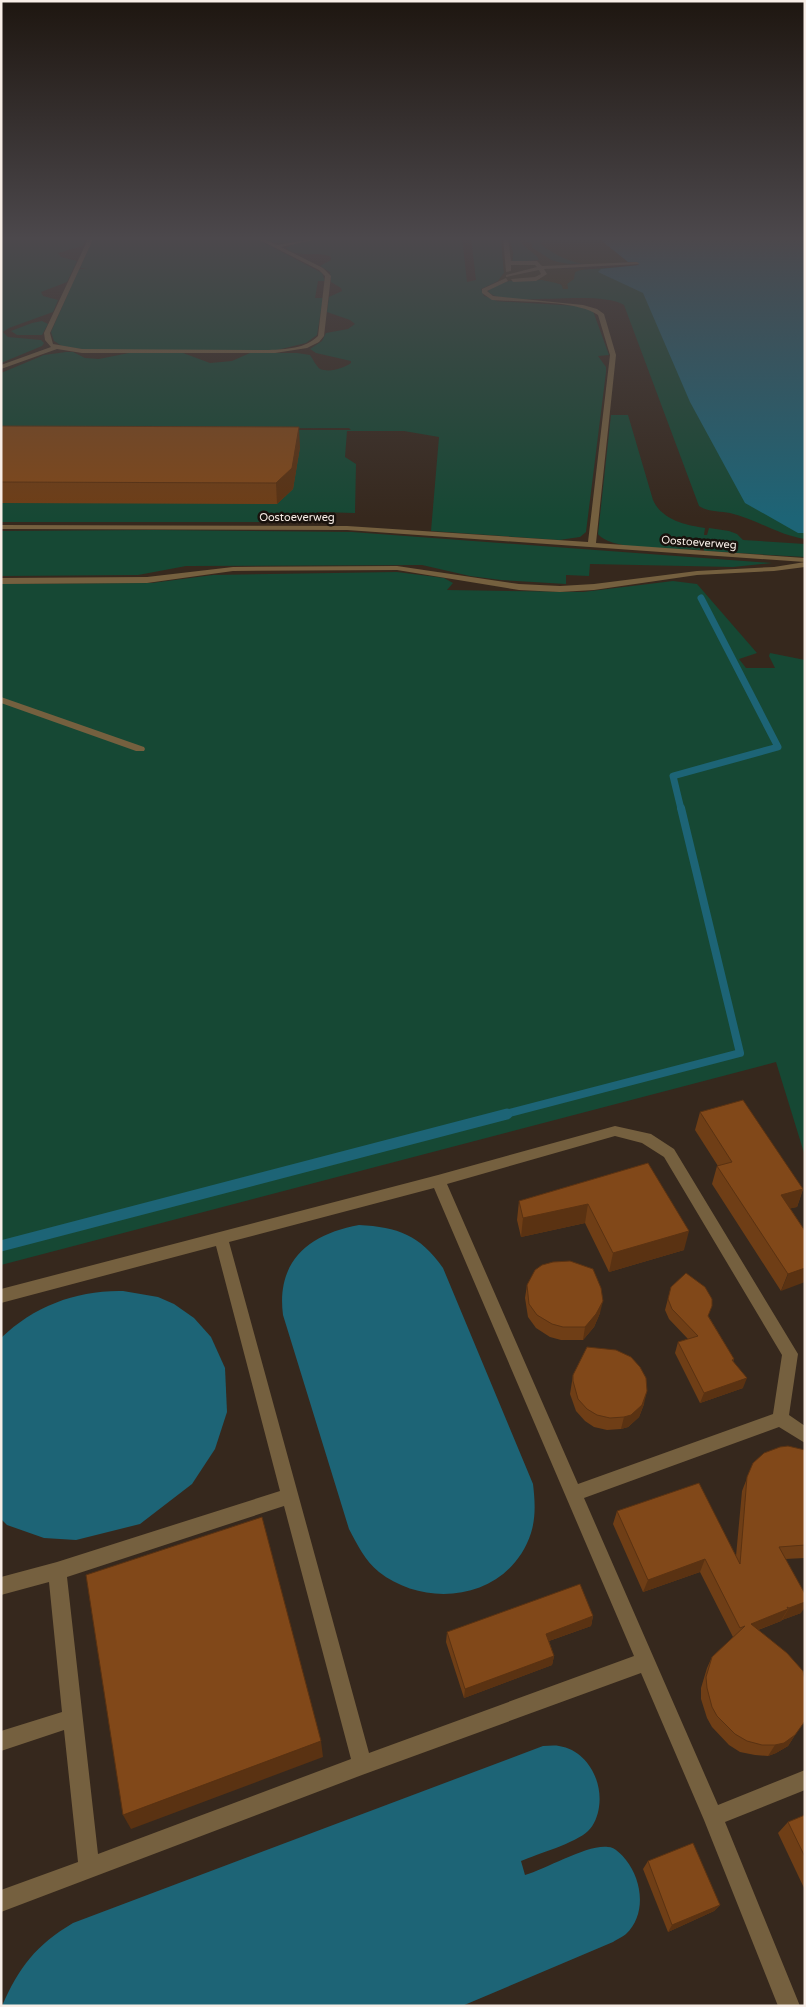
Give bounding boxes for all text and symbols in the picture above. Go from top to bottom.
street label: Oostoeverweg [259,511,335,524]
street label: Oostoeverweg [661,533,737,552]

